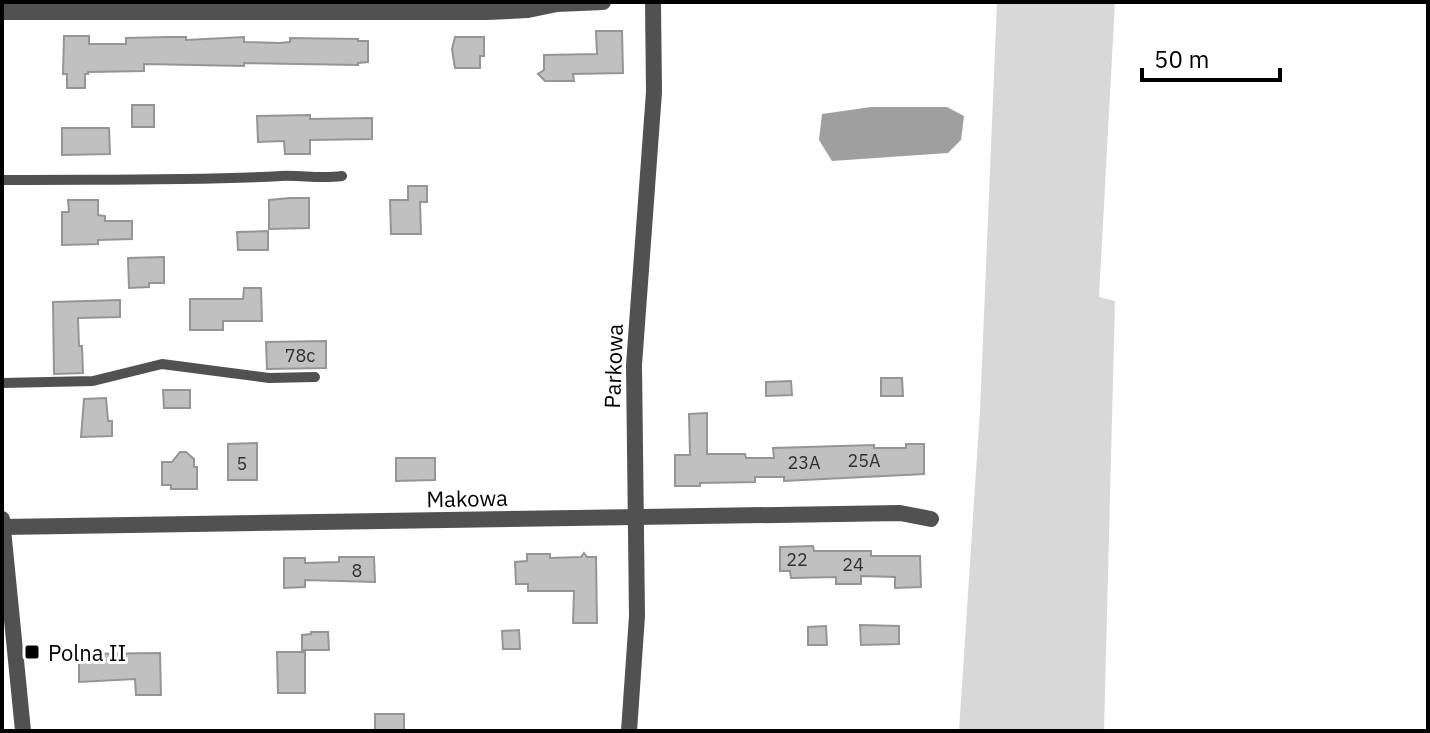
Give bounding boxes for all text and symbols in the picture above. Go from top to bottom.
scale bar [1142,32,1280,82]
text: 50 m [1154,43,1209,75]
street label: Parkowa [597,323,629,409]
house number: 78c [285,344,315,367]
house number: 25A [847,449,881,472]
house number: 23A [787,451,821,474]
house number: 5 [237,452,247,475]
street label: Makowa [426,483,508,513]
house number: 22 [786,548,808,571]
house number: 24 [842,553,864,576]
house number: 8 [352,559,362,582]
place label: Polna II [48,638,126,667]
marker: Polna II [23,643,41,661]

